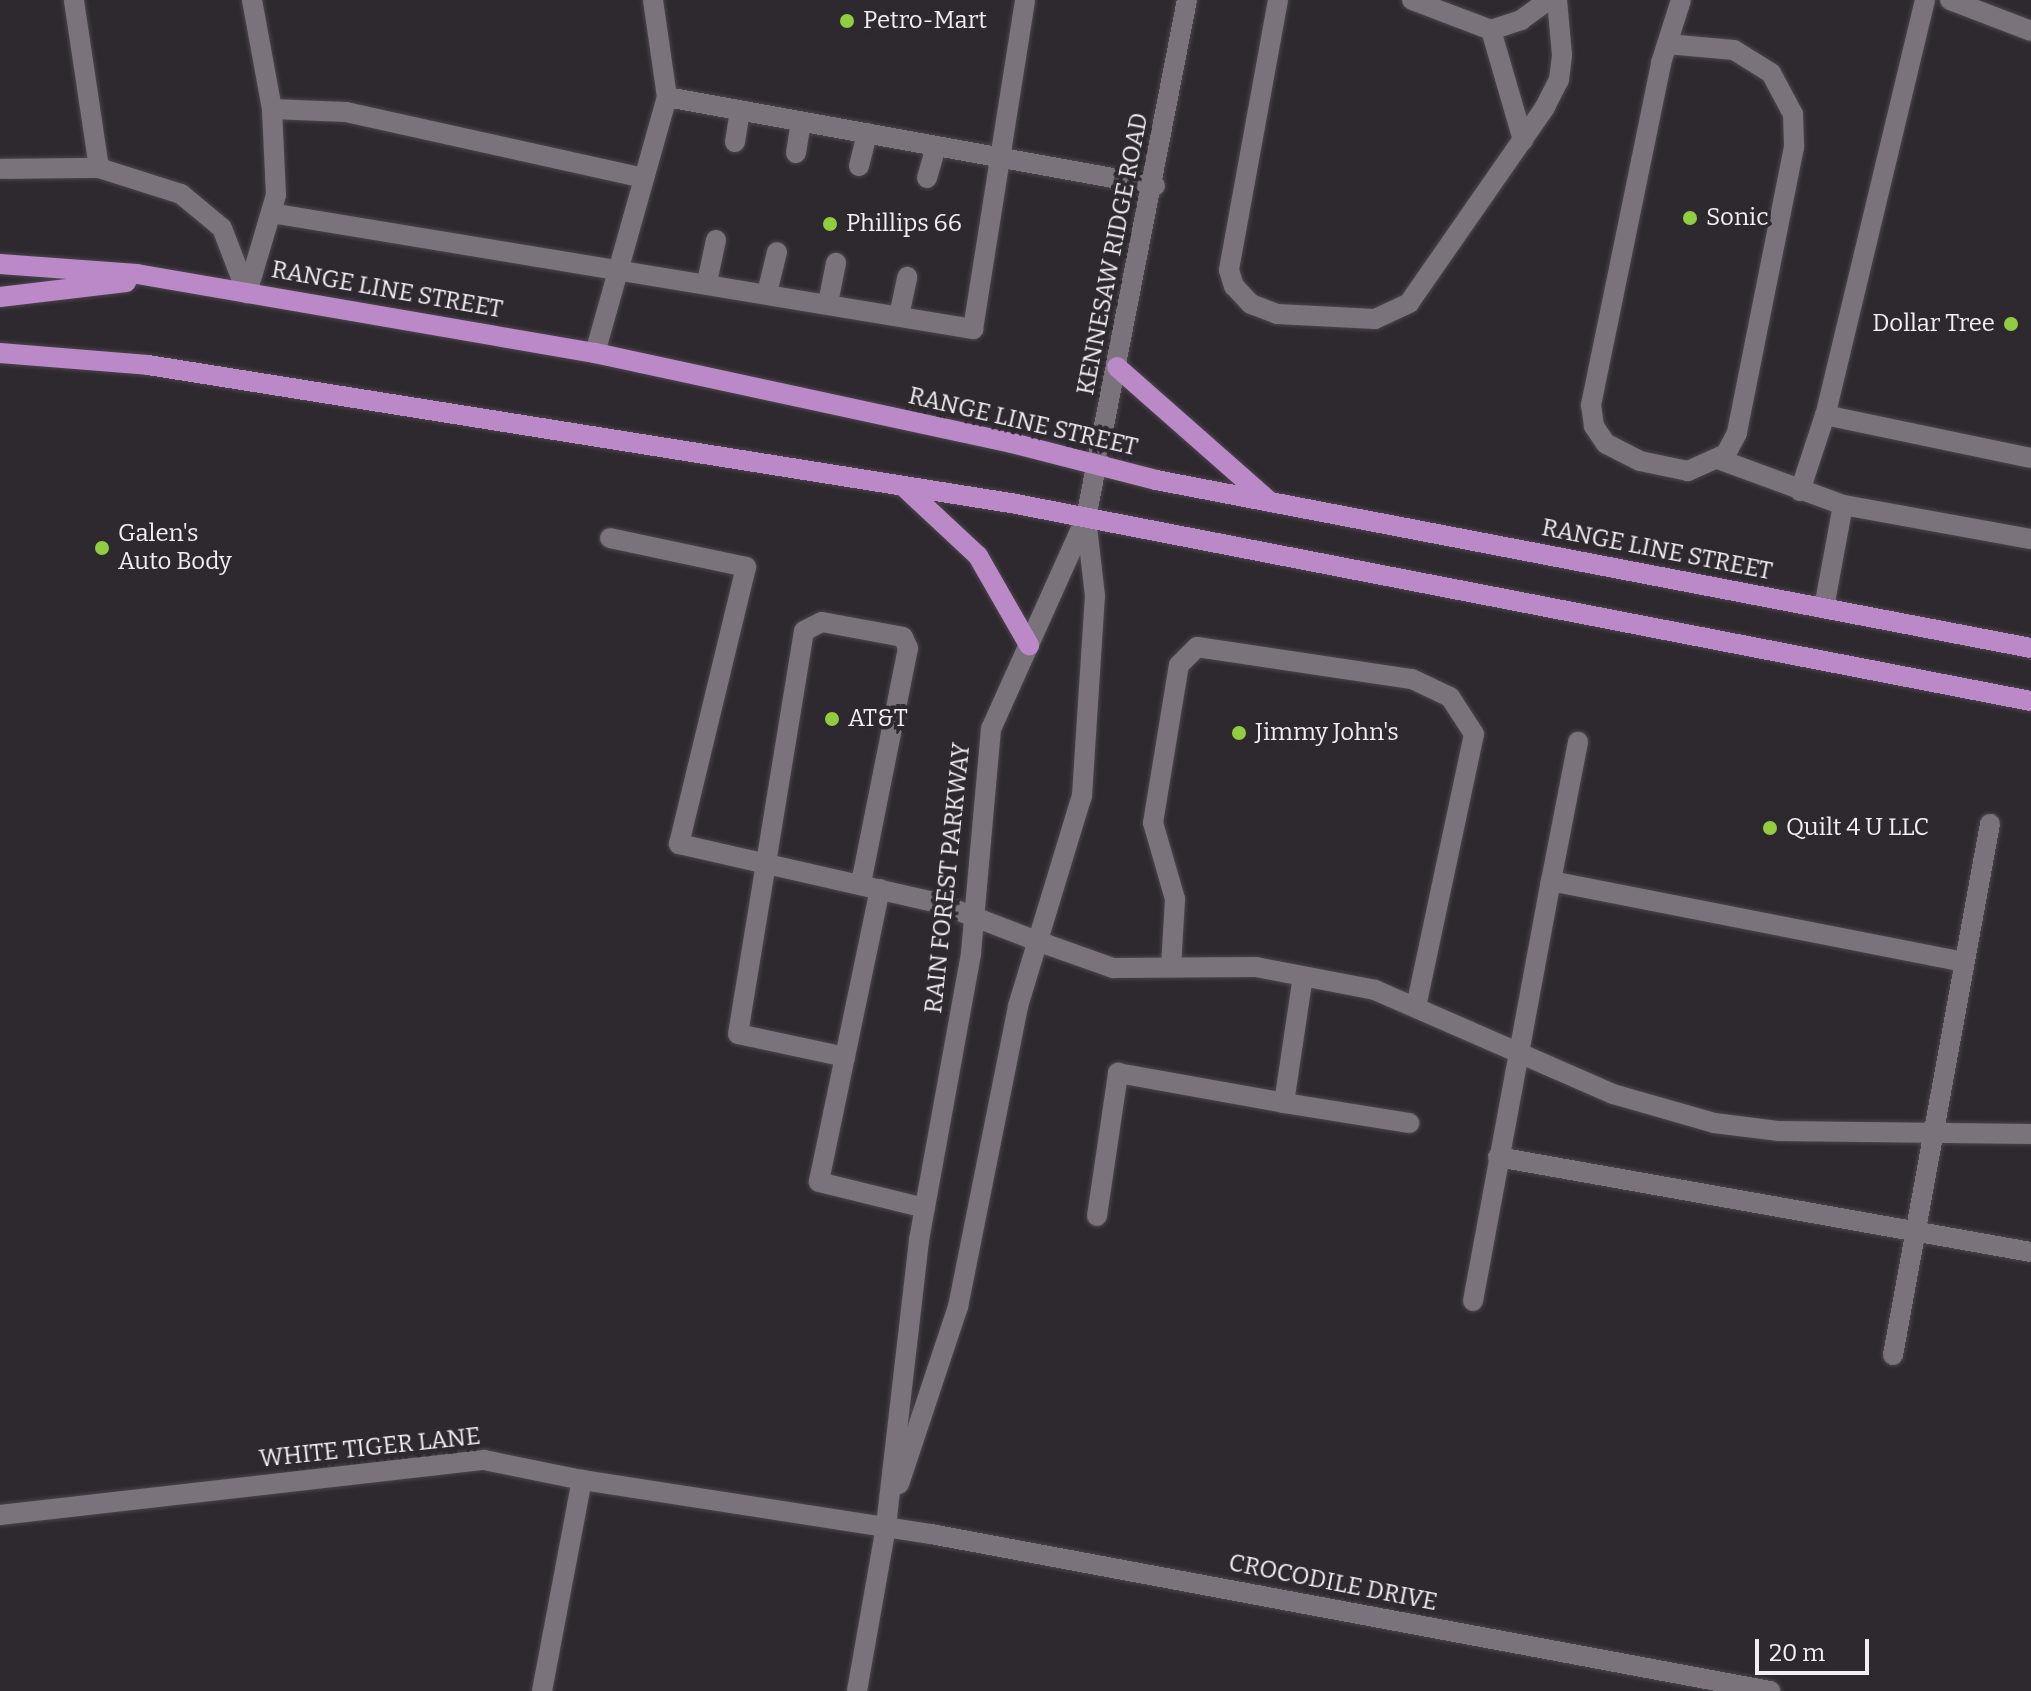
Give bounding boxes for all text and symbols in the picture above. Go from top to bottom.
place label: Petro-Mart [863,7,987,35]
marker: Petro-Mart [838,12,856,30]
street label: KENNESAW RIDGE ROAD [1072,110,1154,398]
place label: Sonic [1706,204,1769,232]
marker: Sonic [1681,209,1699,227]
place label: Phillips 66 [846,210,962,238]
marker: Phillips 66 [821,215,839,233]
street label: RANGE LINE STREET [269,255,505,325]
place label: Dollar Tree [1872,310,1995,338]
marker: Dollar Tree [2002,315,2020,333]
street label: RANGE LINE STREET [906,382,1140,462]
street label: RANGE LINE STREET [1539,514,1775,586]
place label: Galen's Auto Body [118,520,232,576]
marker: Galen's Auto Body [93,539,111,557]
place label: AT&T [848,705,908,733]
marker: AT&T [823,710,841,728]
place label: Jimmy John's [1255,719,1399,747]
marker: Jimmy John's [1230,724,1248,742]
street label: RAIN FOREST PARKWAY [919,741,977,1015]
place label: Quilt 4 U LLC [1786,814,1929,842]
marker: Quilt 4 U LLC [1761,819,1779,837]
street label: WHITE TIGER LANE [258,1422,482,1474]
street label: CROCODILE DRIVE [1226,1549,1440,1617]
scale bar [1759,1623,1873,1673]
text: 20 m [1769,1639,1825,1667]

